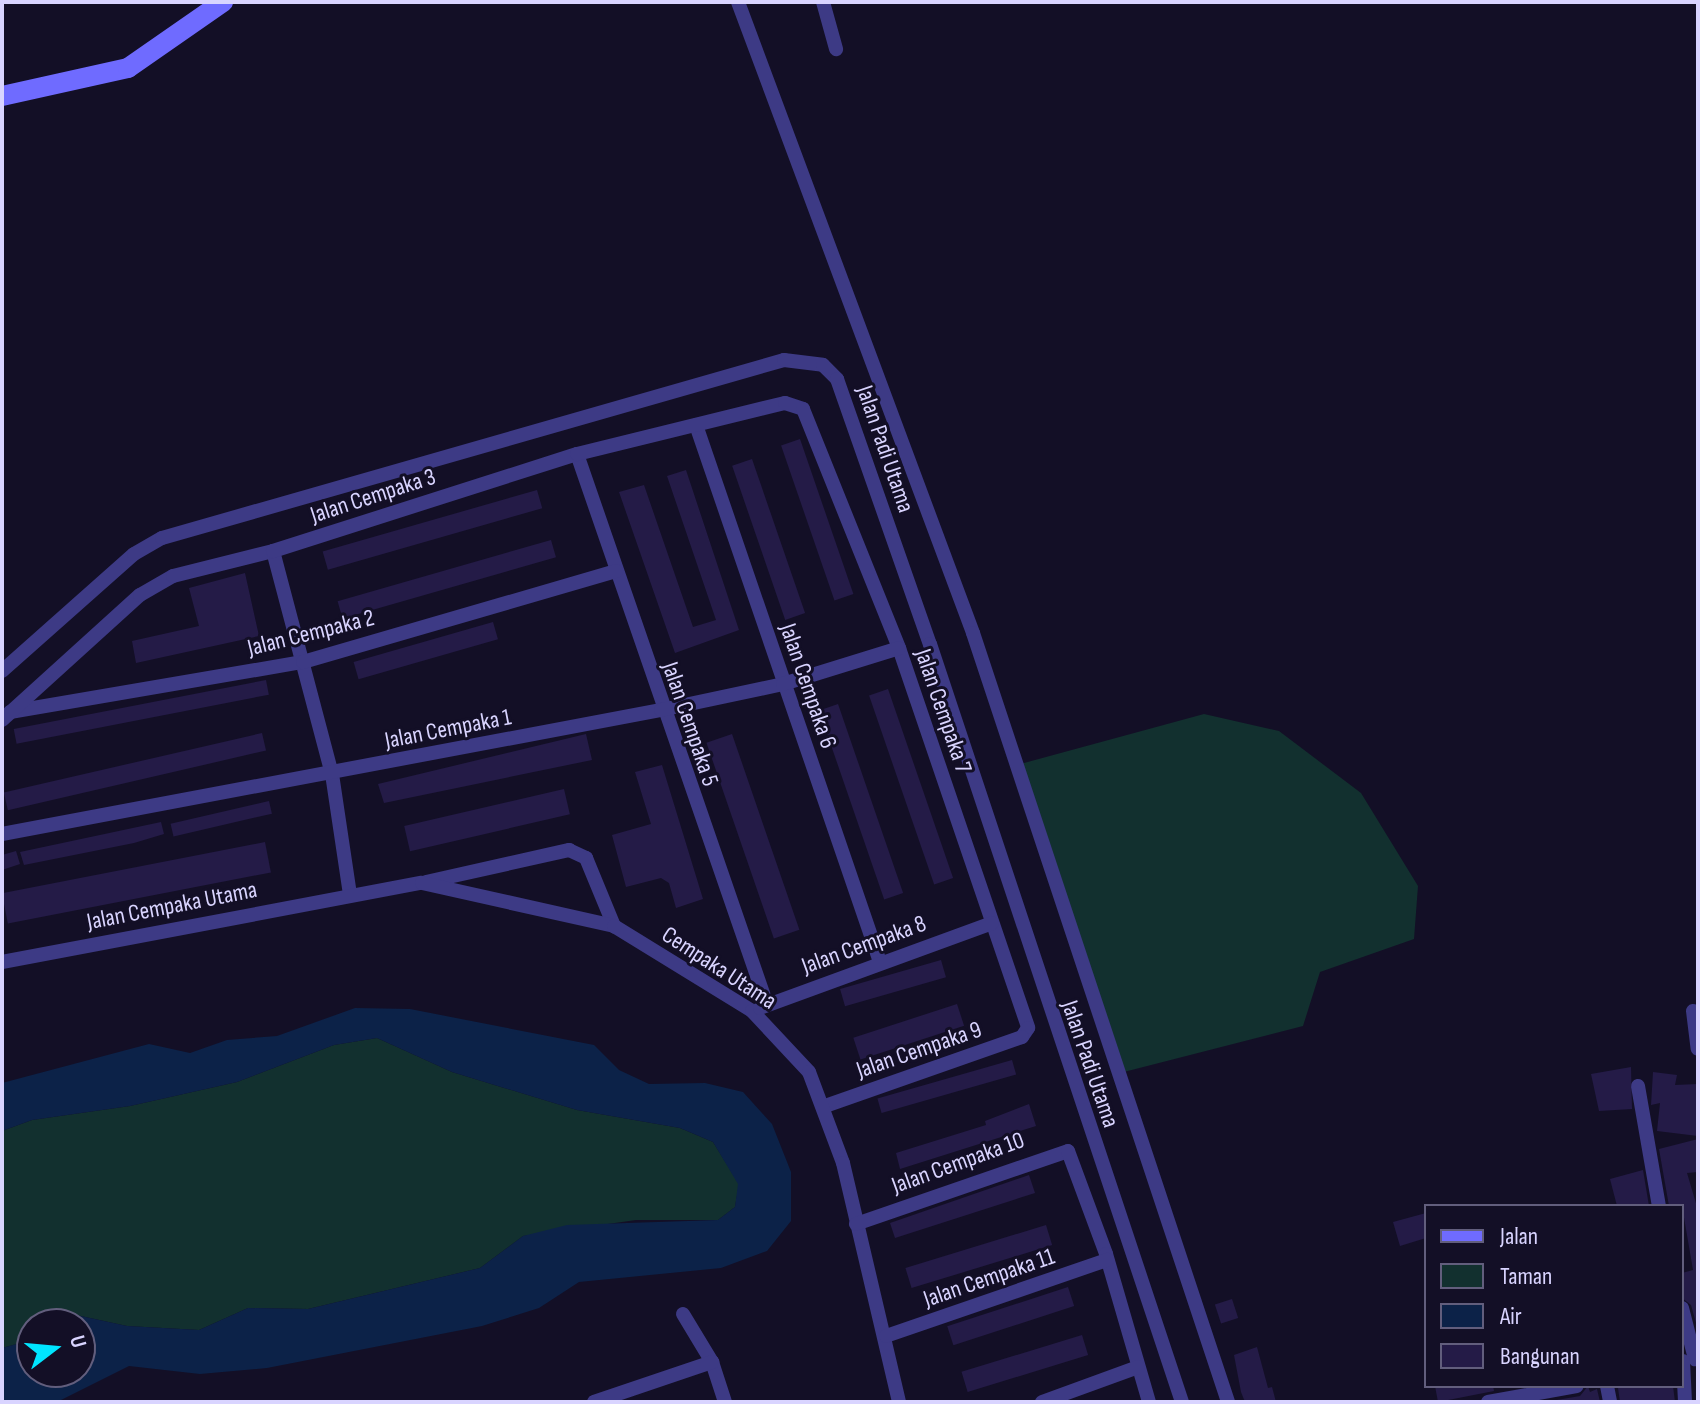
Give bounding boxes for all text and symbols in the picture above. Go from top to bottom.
street label: Jalan Padi Utama [850,382,920,516]
street label: Jalan Cempaka 3 [307,462,439,530]
street label: Jalan Cempaka 2 [245,603,377,663]
street label: Jalan Cempaka 6 [773,620,843,752]
street label: Jalan Cempaka 7 [908,645,978,777]
street label: Jalan Cempaka 5 [655,658,725,790]
street label: Jalan Cempaka 1 [382,703,514,755]
street label: Jalan Cempaka Utama [84,875,260,937]
street label: Jalan Cempaka 8 [798,909,930,981]
street label: Cempaka Utama [656,920,782,1016]
street label: Jalan Padi Utama [1055,997,1125,1131]
street label: Jalan Cempaka 9 [853,1015,985,1085]
street label: Jalan Cempaka 10 [888,1126,1028,1200]
legend [1424,1204,1684,1388]
text: Jalan [1500,1222,1538,1251]
street label: Jalan Cempaka 11 [920,1242,1058,1314]
text: Taman [1500,1262,1552,1291]
text: Air [1500,1302,1522,1331]
north arrow [16,1308,96,1388]
text: U [63,1333,92,1351]
text: Bangunan [1500,1342,1580,1371]

